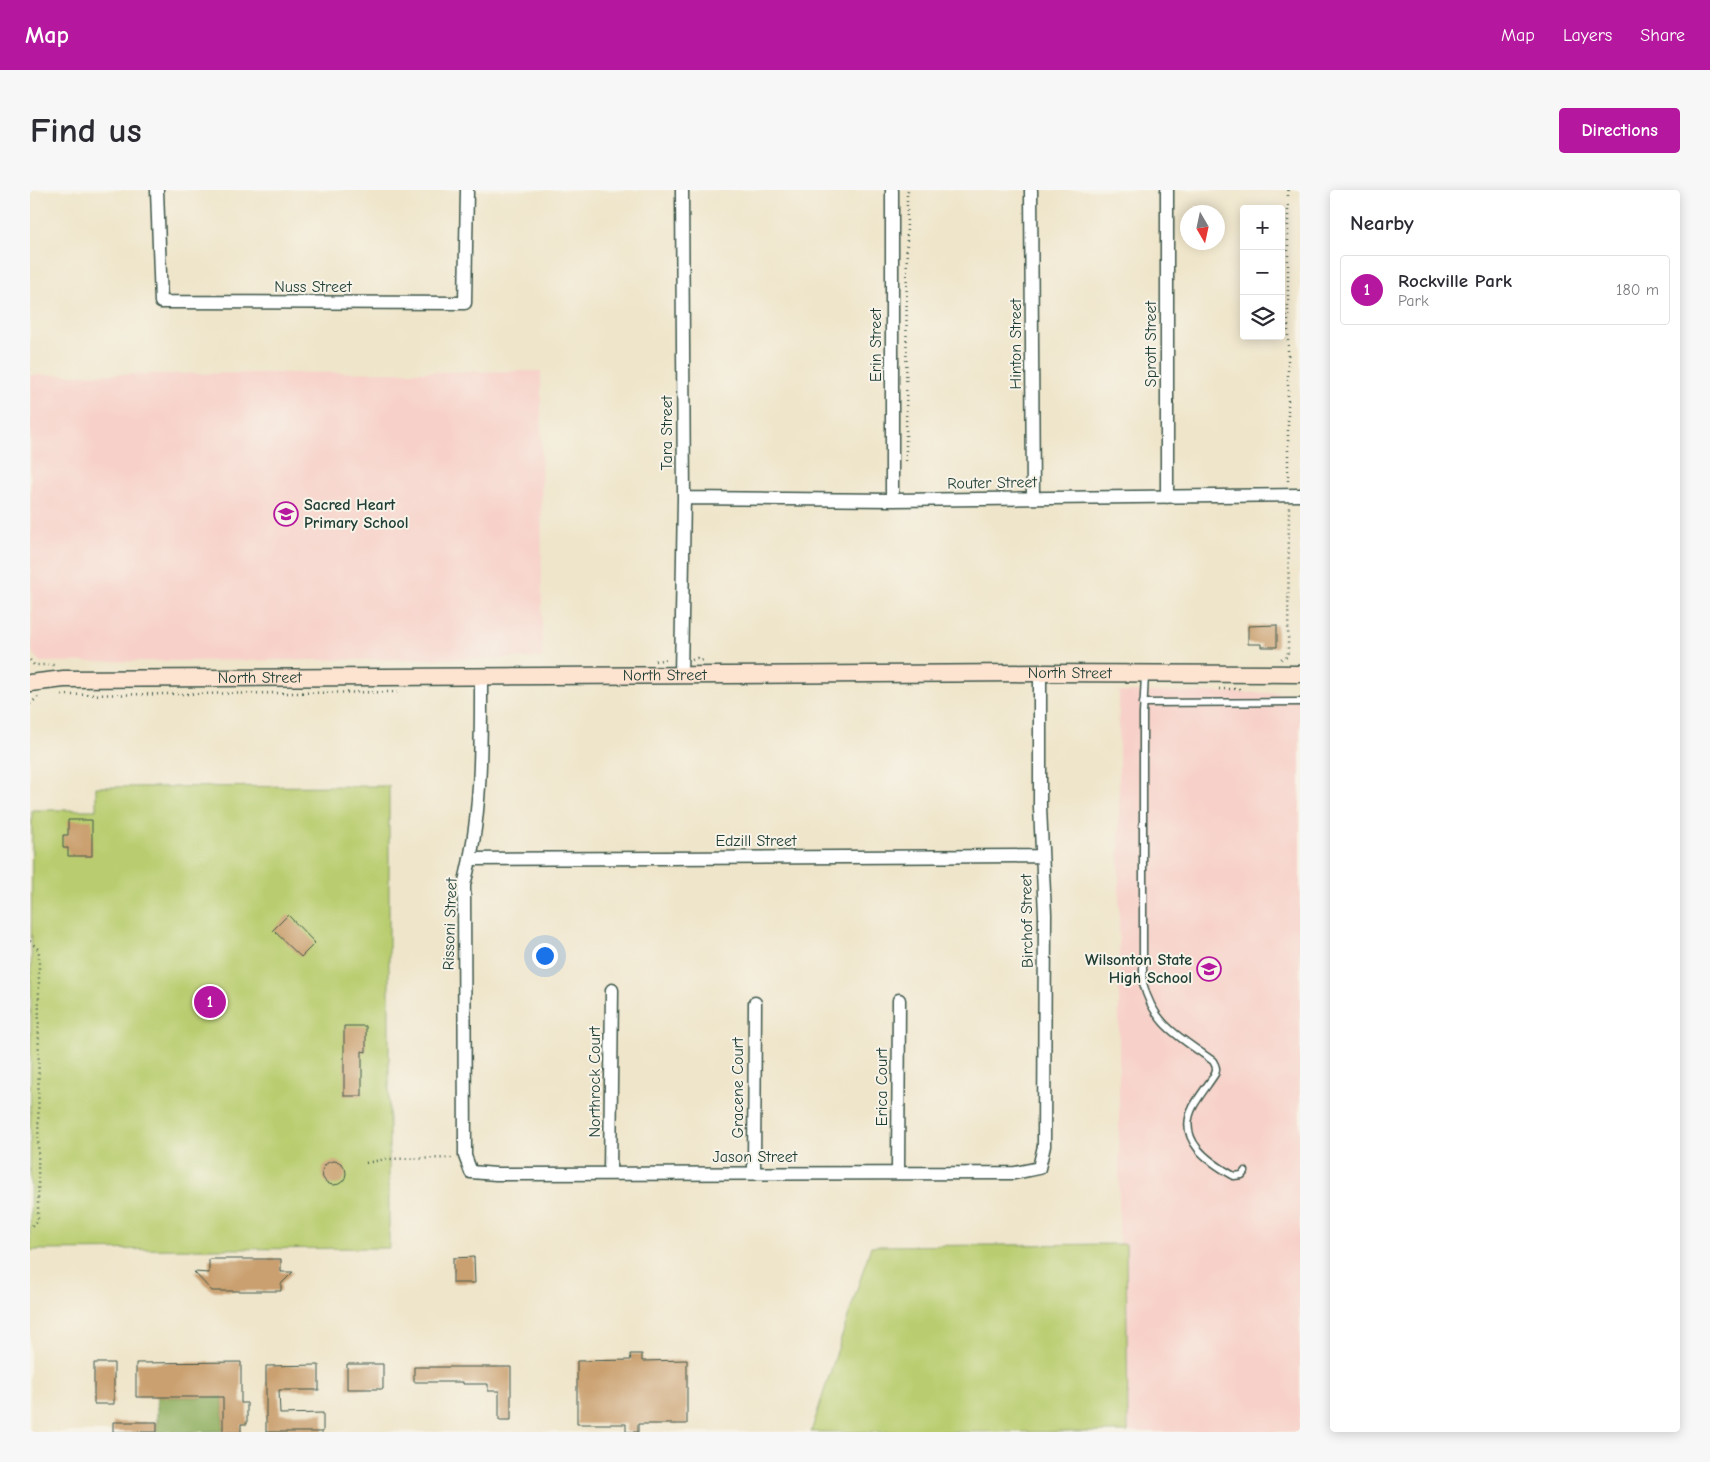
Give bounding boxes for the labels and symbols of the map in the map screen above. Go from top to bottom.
north arrow [1180,205,1225,250]
street label: Nuss Street [274,278,352,296]
street label: Hinton Street [1007,298,1025,389]
street label: Sprott Street [1142,300,1160,387]
street label: Erin Street [867,308,885,382]
street label: Tara Street [658,395,676,470]
street label: Router Street [947,473,1038,493]
place label: Sacred Heart Primary School [304,496,409,532]
school or university icon: Sacred Heart Primary School [273,501,299,527]
street label: North Street [1028,664,1112,682]
street label: North Street [623,666,707,685]
street label: North Street [218,669,302,687]
street label: Edzill Street [715,832,797,850]
street label: Birchof Street [1017,873,1037,968]
street label: Rissoni Street [439,877,461,971]
your location [532,943,558,969]
place label: Wilsonton State High School [1085,951,1192,987]
school or university icon: Wilsonton State High School [1196,956,1222,982]
pin: 1 [194,983,226,1021]
street label: Northrock Court [586,1026,604,1138]
street label: Gracene Court [729,1037,747,1139]
street label: Erica Court [873,1047,891,1126]
street label: Jason Street [713,1148,798,1166]

